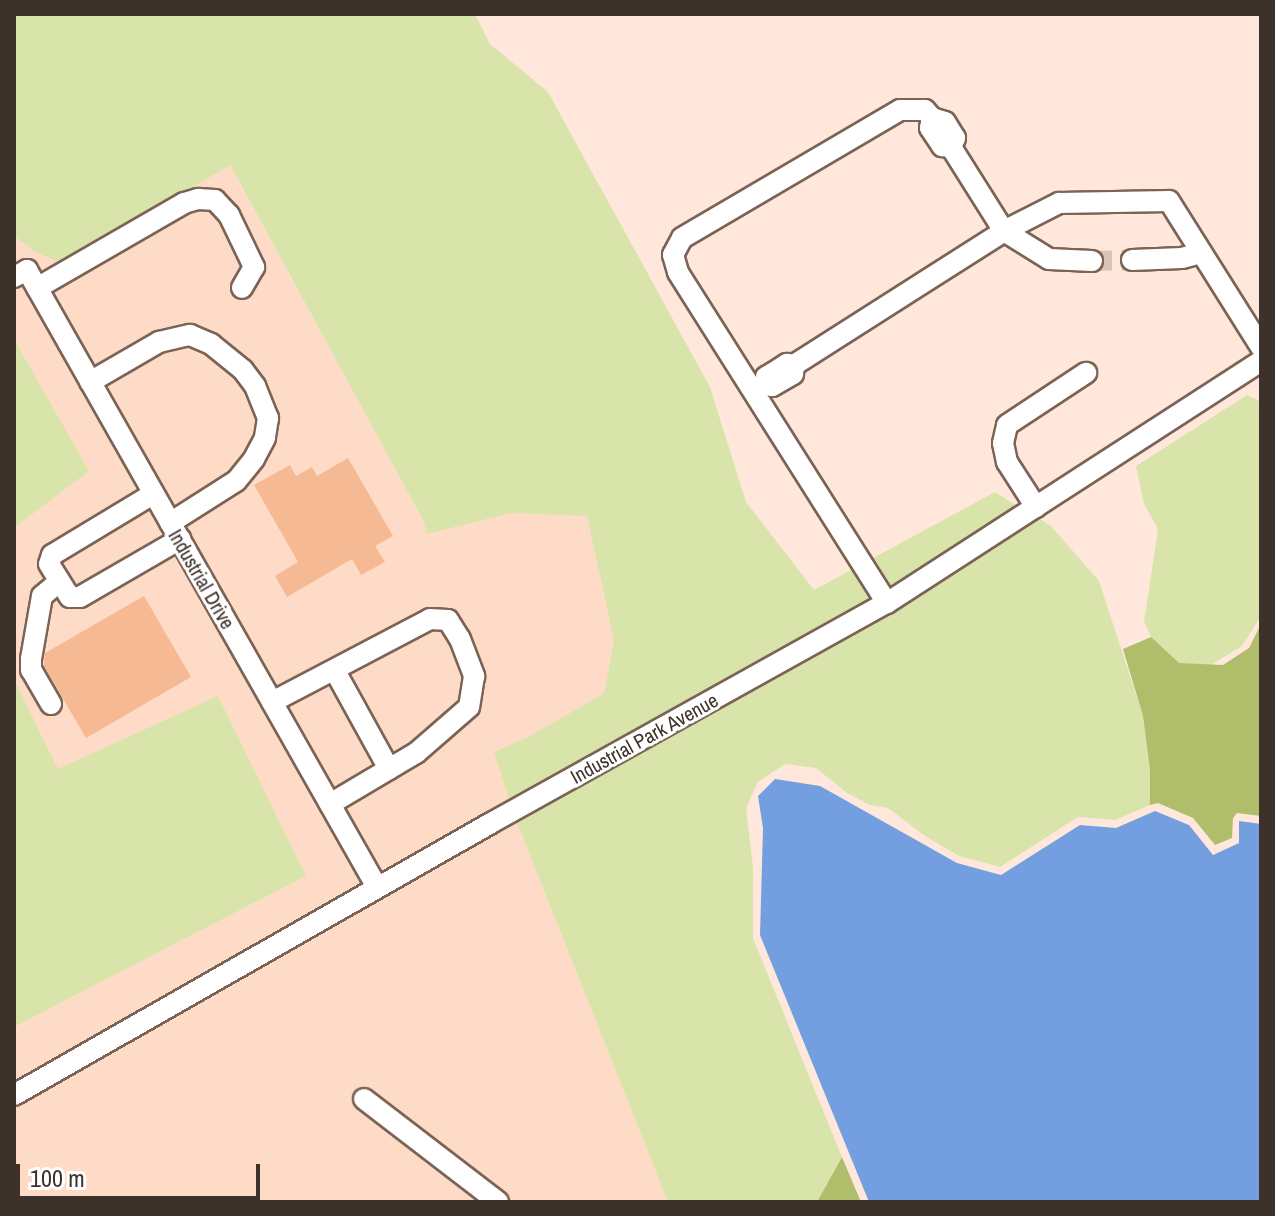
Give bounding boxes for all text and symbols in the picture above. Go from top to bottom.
street label: Industrial Drive [164,525,240,633]
street label: Industrial Park Avenue [566,687,722,789]
scale bar [20,1148,264,1198]
text: 100 m [30,1162,85,1194]

